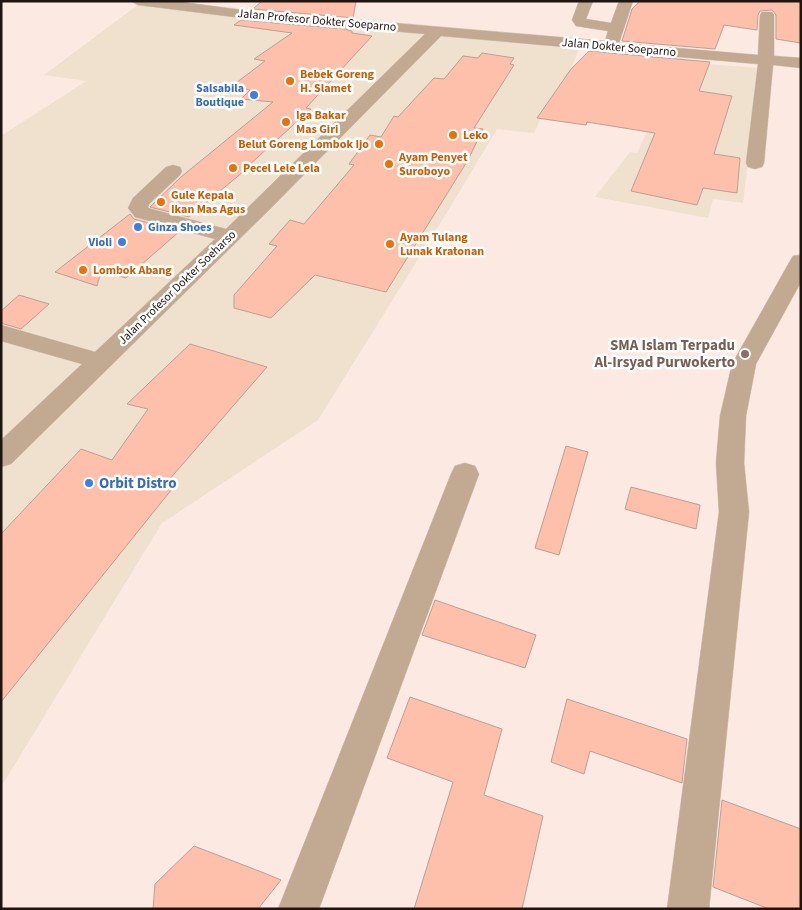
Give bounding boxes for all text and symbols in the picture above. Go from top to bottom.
street label: Jalan Profesor Dokter Soeparno [237,5,397,36]
street label: Jalan Dokter Soeparno [561,34,677,61]
place label: Bebek Goreng H. Slamet [300,66,375,97]
marker: Bebek Goreng H. Slamet [284,75,296,87]
place label: Salsabila Boutique [195,80,244,111]
marker: Salsabila Boutique [248,89,260,101]
place label: Iga Bakar Mas Giri [296,107,346,138]
marker: Iga Bakar Mas Giri [280,116,292,128]
place label: Leko [463,127,489,144]
marker: Leko [447,129,459,141]
place label: Belut Goreng Lombok Ijo [238,136,369,153]
marker: Belut Goreng Lombok Ijo [373,138,385,150]
place label: Ayam Penyet Suroboyo [398,149,468,180]
marker: Ayam Penyet Suroboyo [383,158,395,170]
place label: Pecel Lele Lela [243,160,320,177]
marker: Pecel Lele Lela [227,162,239,174]
place label: Gule Kepala Ikan Mas Agus [171,187,245,218]
marker: Gule Kepala Ikan Mas Agus [155,196,167,208]
place label: Ginza Shoes [148,219,212,236]
marker: Ginza Shoes [132,221,144,233]
street label: Jalan Profesor Dokter Soeharso [115,226,240,348]
place label: Ayam Tulang Lunak Kratonan [399,229,484,260]
place label: Violi [88,234,112,251]
marker: Violi [116,236,128,248]
marker: Ayam Tulang Lunak Kratonan [384,238,396,250]
place label: Lombok Abang [93,262,172,279]
marker: Lombok Abang [77,264,89,276]
place label: SMA Islam Terpadu Al-Irsyad Purwokerto [593,335,735,373]
marker: SMA Islam Terpadu Al-Irsyad Purwokerto [739,348,751,360]
place label: Orbit Distro [99,473,177,494]
marker: Orbit Distro [83,477,95,489]

